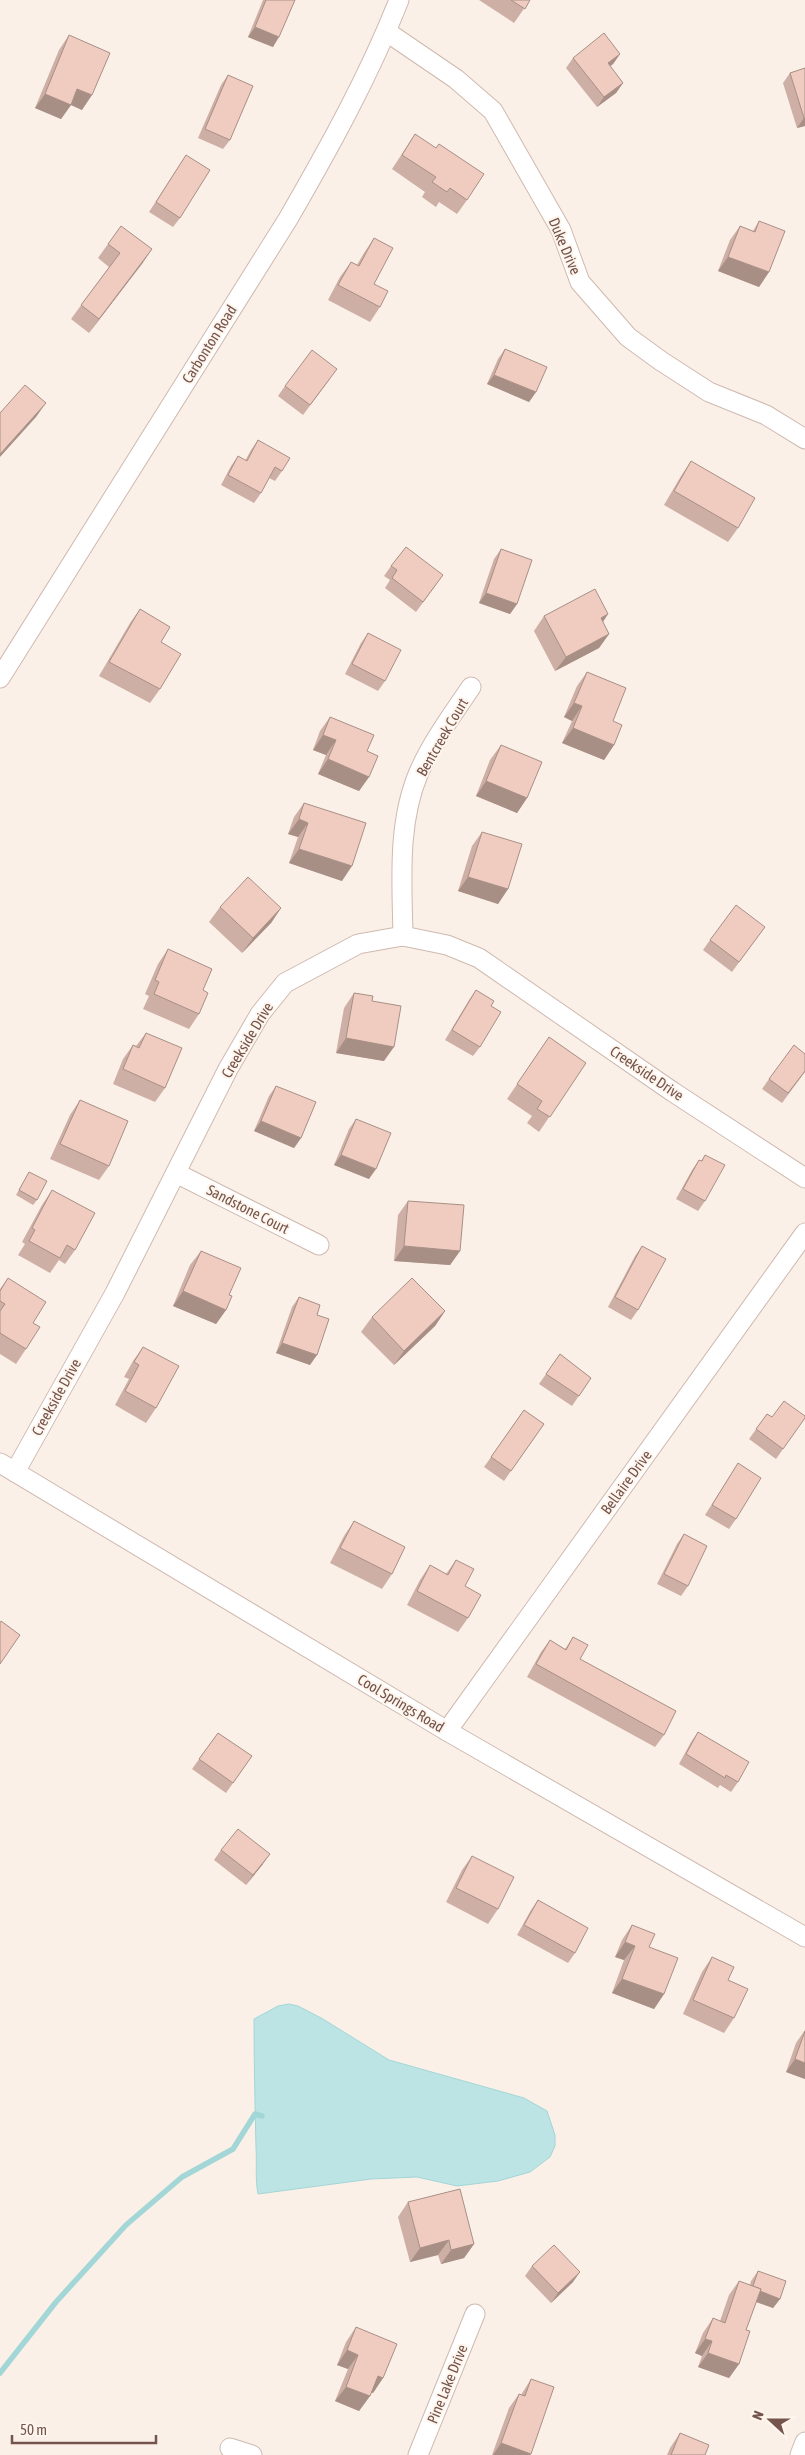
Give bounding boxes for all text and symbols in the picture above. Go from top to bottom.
street label: Duke Drive [545,215,585,277]
street label: Carbonton Road [178,302,240,386]
street label: Bentcreek Court [413,695,471,779]
street label: Creekside Drive [218,999,276,1081]
street label: Creekside Drive [607,1042,687,1104]
street label: Sandstone Court [204,1181,292,1237]
street label: Creekside Drive [28,1355,84,1438]
street label: Bellaire Drive [597,1447,655,1517]
street label: Cool Springs Road [355,1671,447,1735]
street label: Pine Lake Drive [423,2342,471,2426]
north arrow [745,2395,795,2445]
text: N [749,2409,767,2422]
scale bar [12,2412,156,2444]
text: 50 m [20,2421,47,2438]

